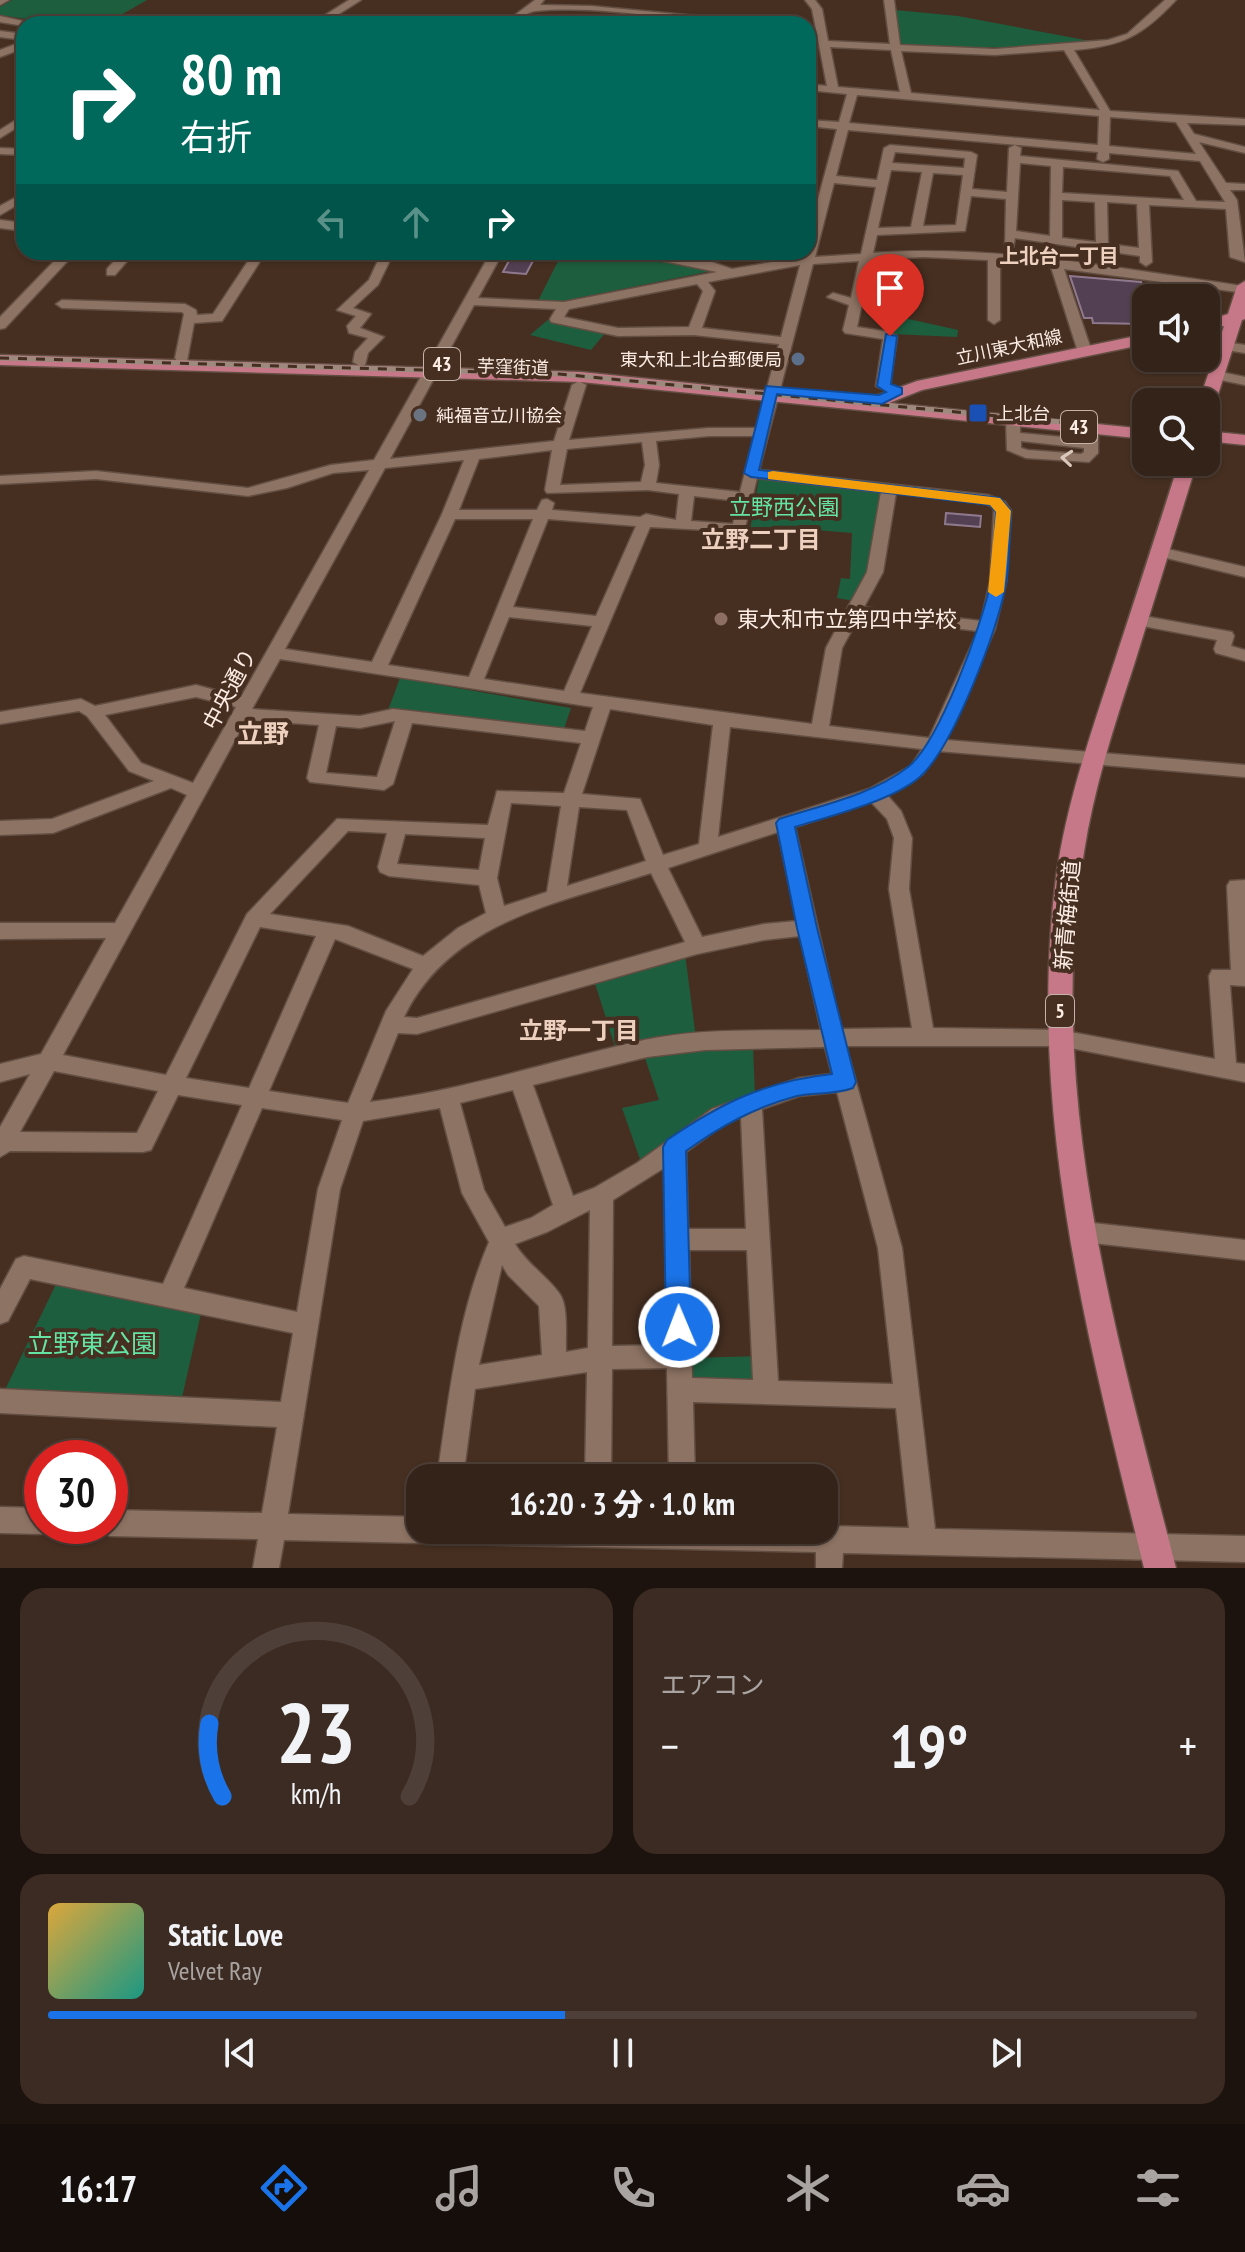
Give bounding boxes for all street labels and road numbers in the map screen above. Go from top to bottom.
street label: 立川東大和線 [954,325,1064,369]
road number: 43 [424,348,460,380]
street label: 芋窪街道 [477,354,549,380]
road number: 43 [1061,411,1097,443]
street label: 中央通り [196,644,262,734]
street label: 新青梅街道 [1048,859,1086,971]
road number: 5 [1046,995,1074,1027]

